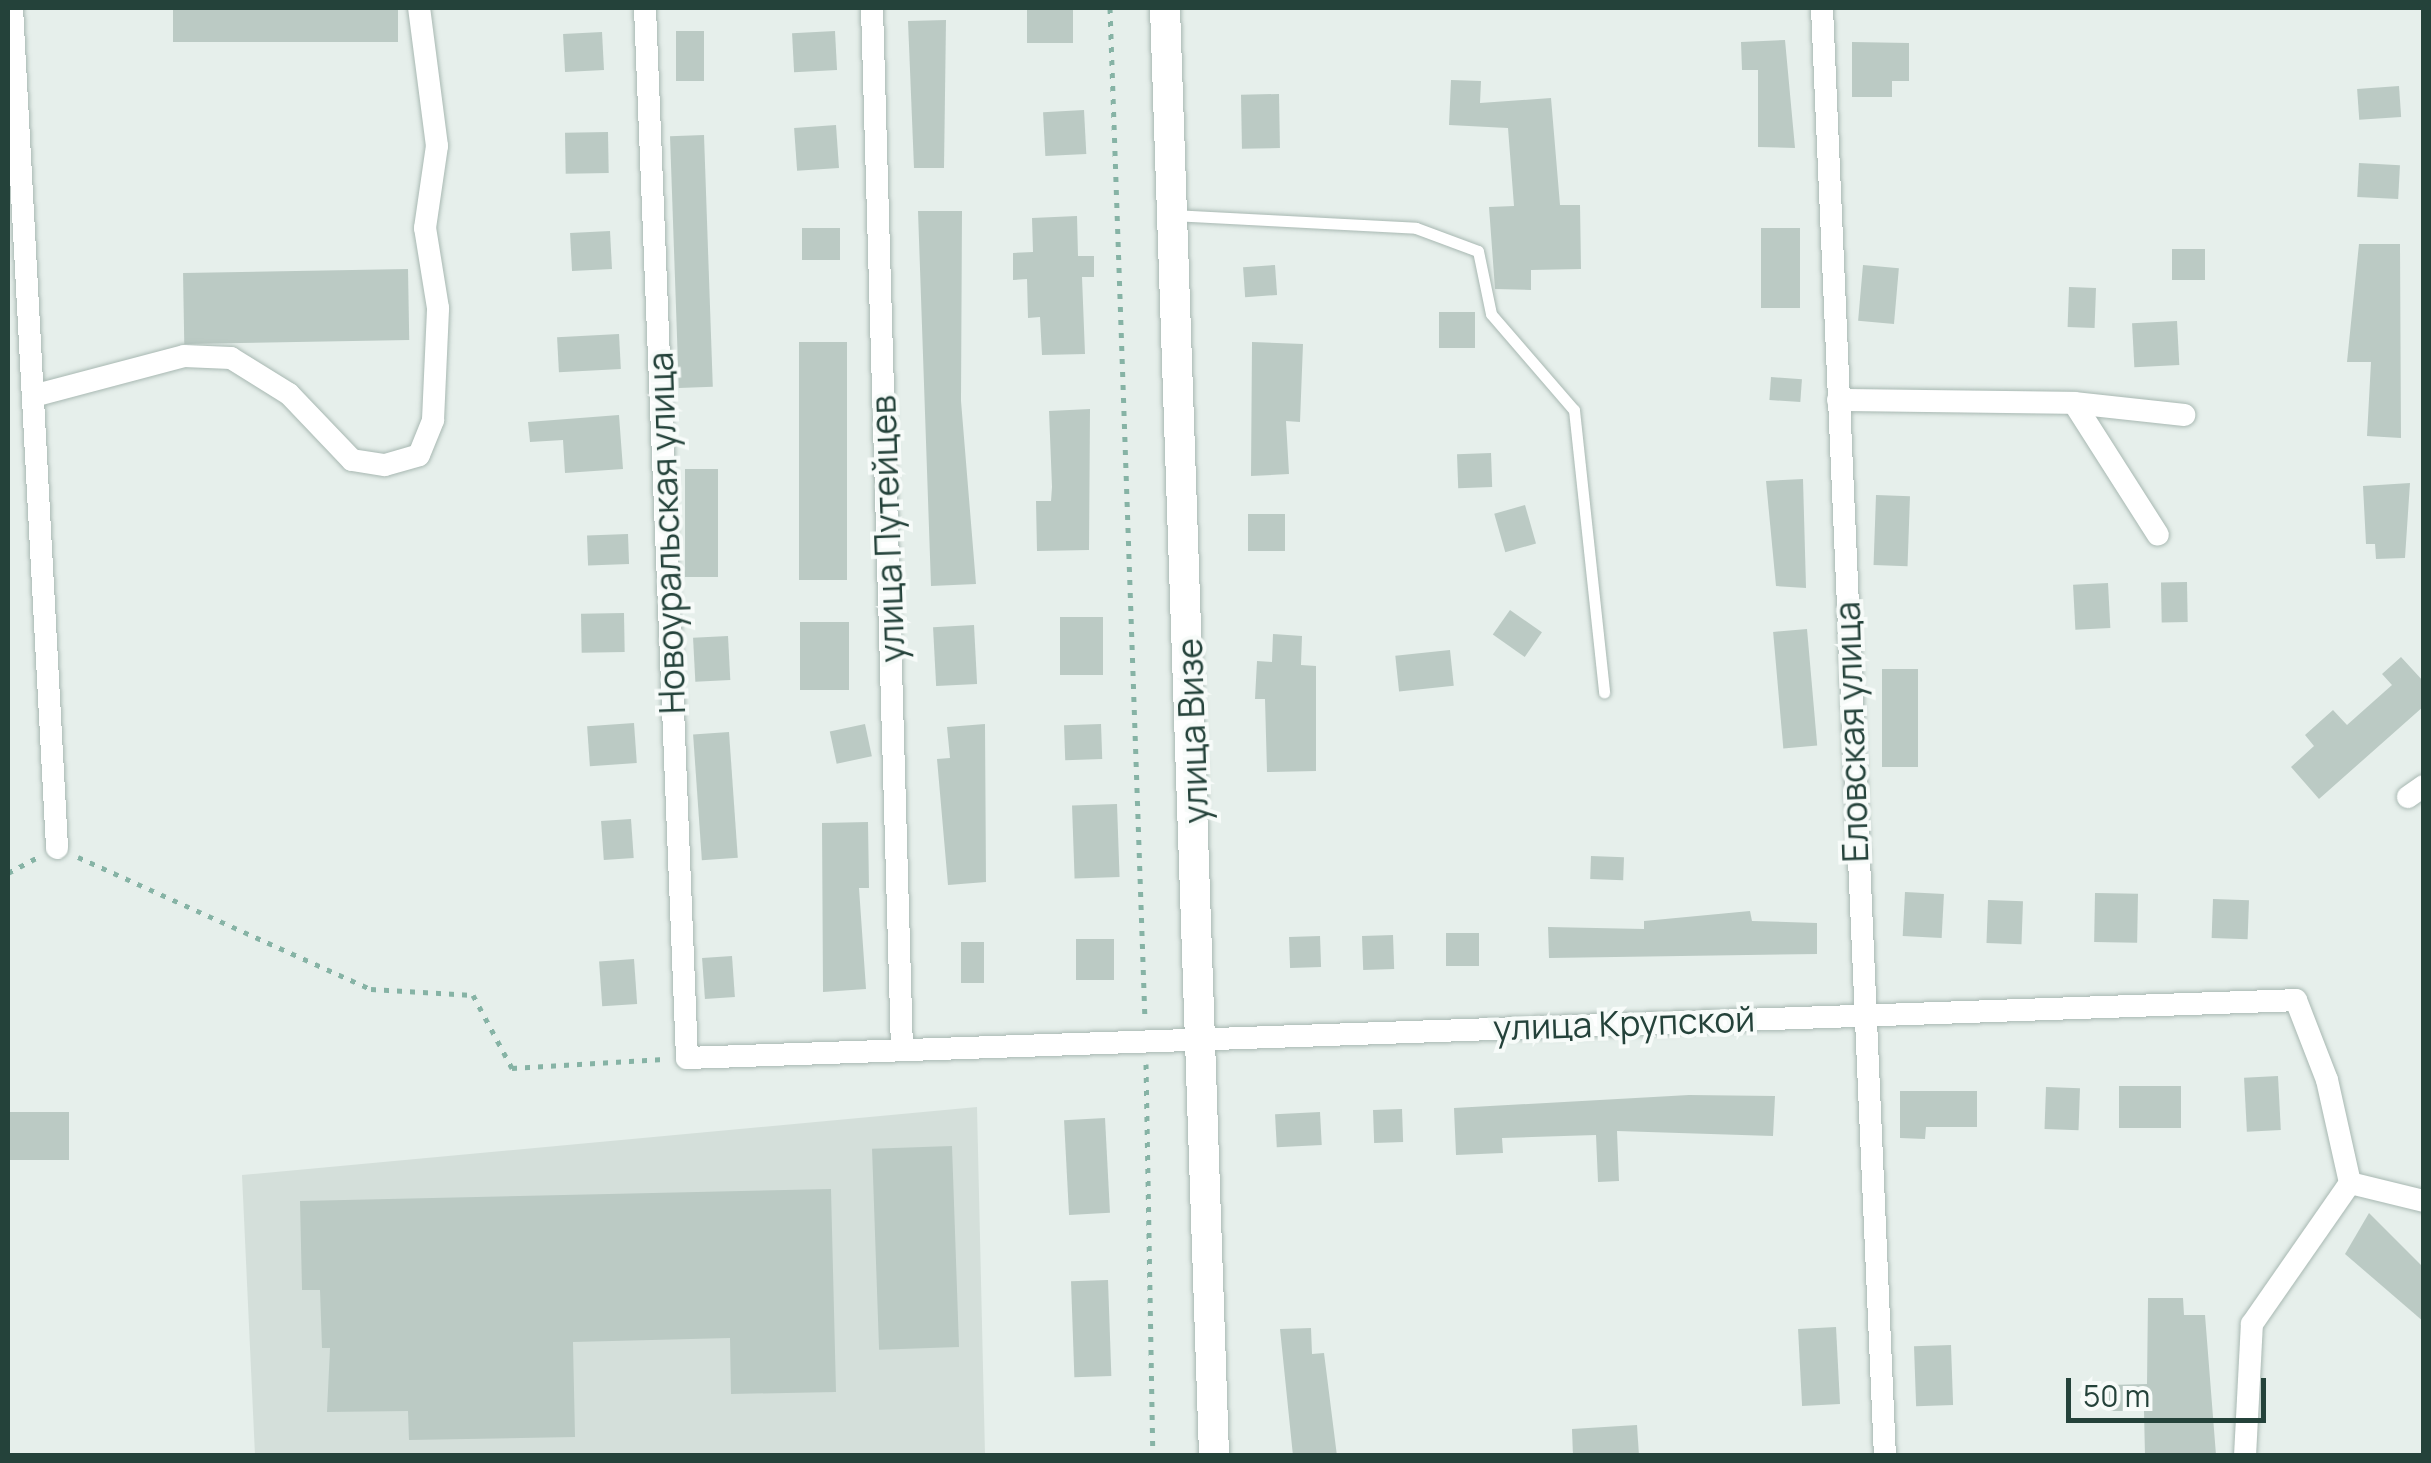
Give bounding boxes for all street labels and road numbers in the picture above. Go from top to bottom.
street label: Новоуральская улица [639,351,693,715]
street label: улица Путейцев [861,395,913,663]
street label: Еловская улица [1825,601,1877,863]
street label: улица Визе [1168,638,1216,824]
street label: улица Крупской [1492,997,1756,1049]

